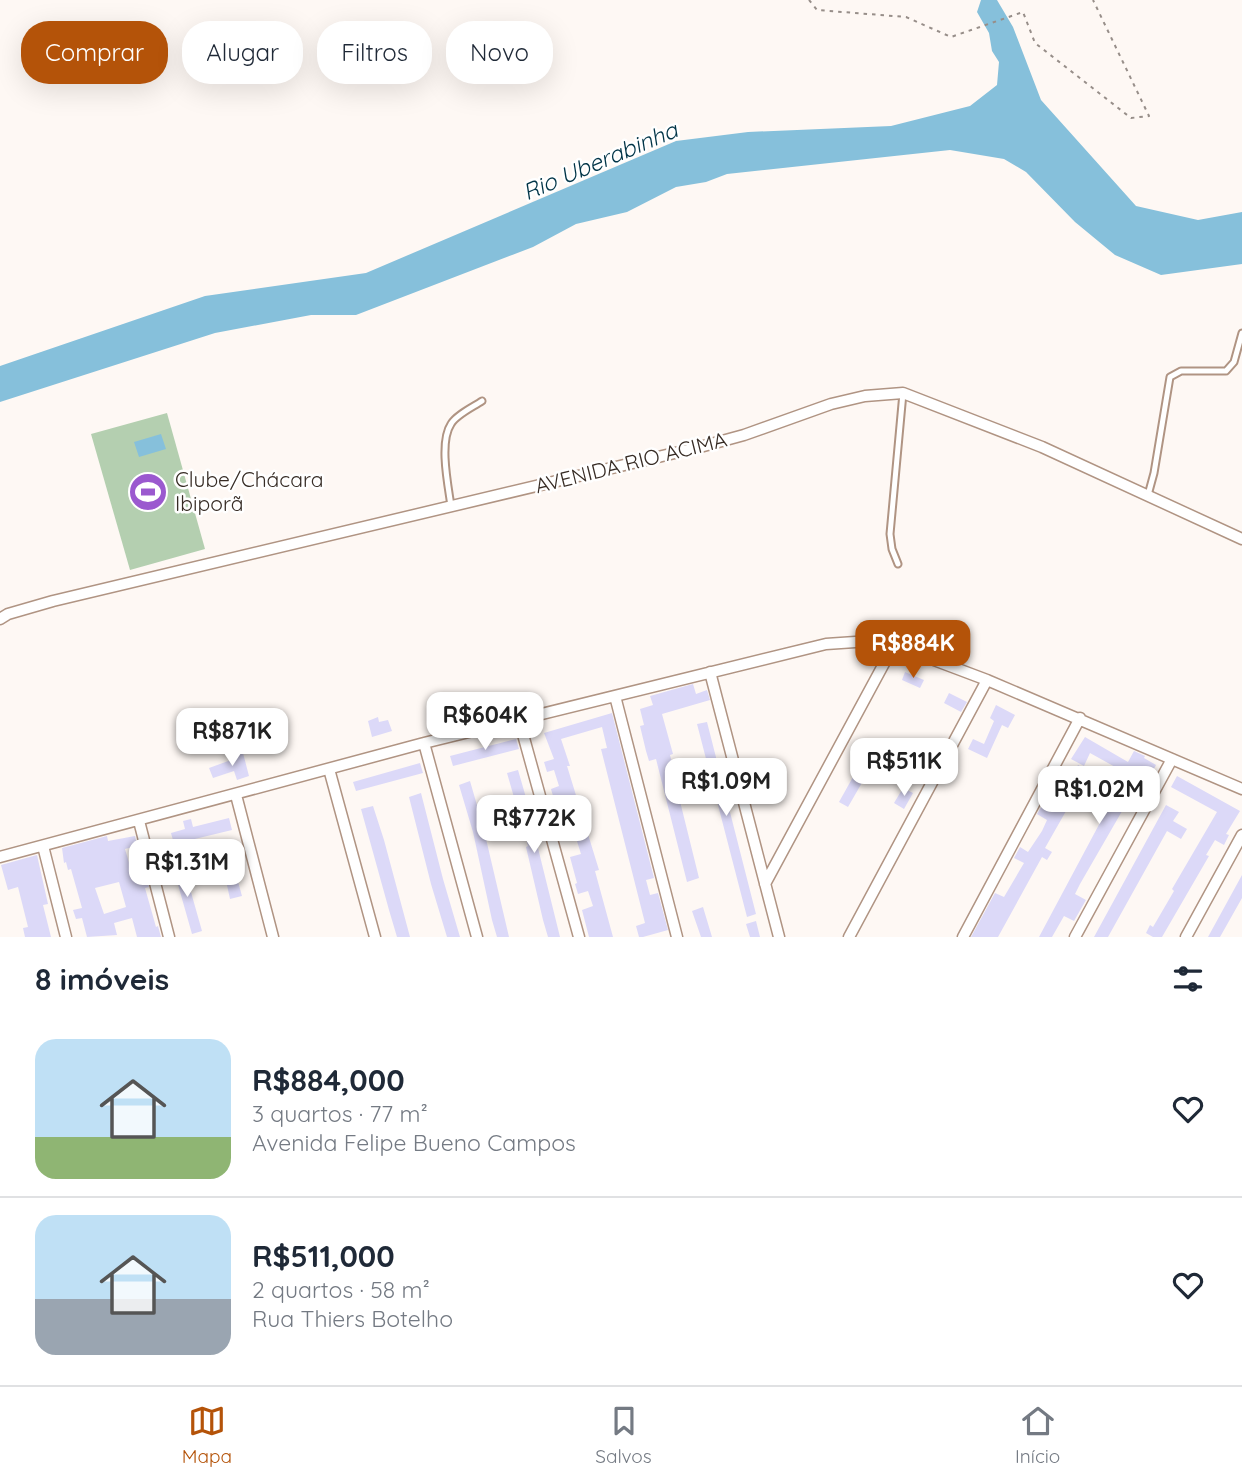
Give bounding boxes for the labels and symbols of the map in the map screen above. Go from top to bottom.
water label: Rio Uberabinha [518,114,683,206]
street label: AVENIDA RIO ACIMA [532,426,729,498]
place label: Clube/Chácara Ibiporã [175,466,323,516]
sports icon: Clube/Chácara Ibiporã [127,471,169,513]
pin: R$884K [856,620,970,680]
pin: R$604K [428,692,542,752]
pin: R$871K [175,708,289,768]
pin: R$511K [847,738,961,798]
pin: R$1.09M [661,758,791,818]
pin: R$1.02M [1034,766,1164,826]
pin: R$772K [477,796,591,855]
pin: R$1.31M [122,839,252,899]

